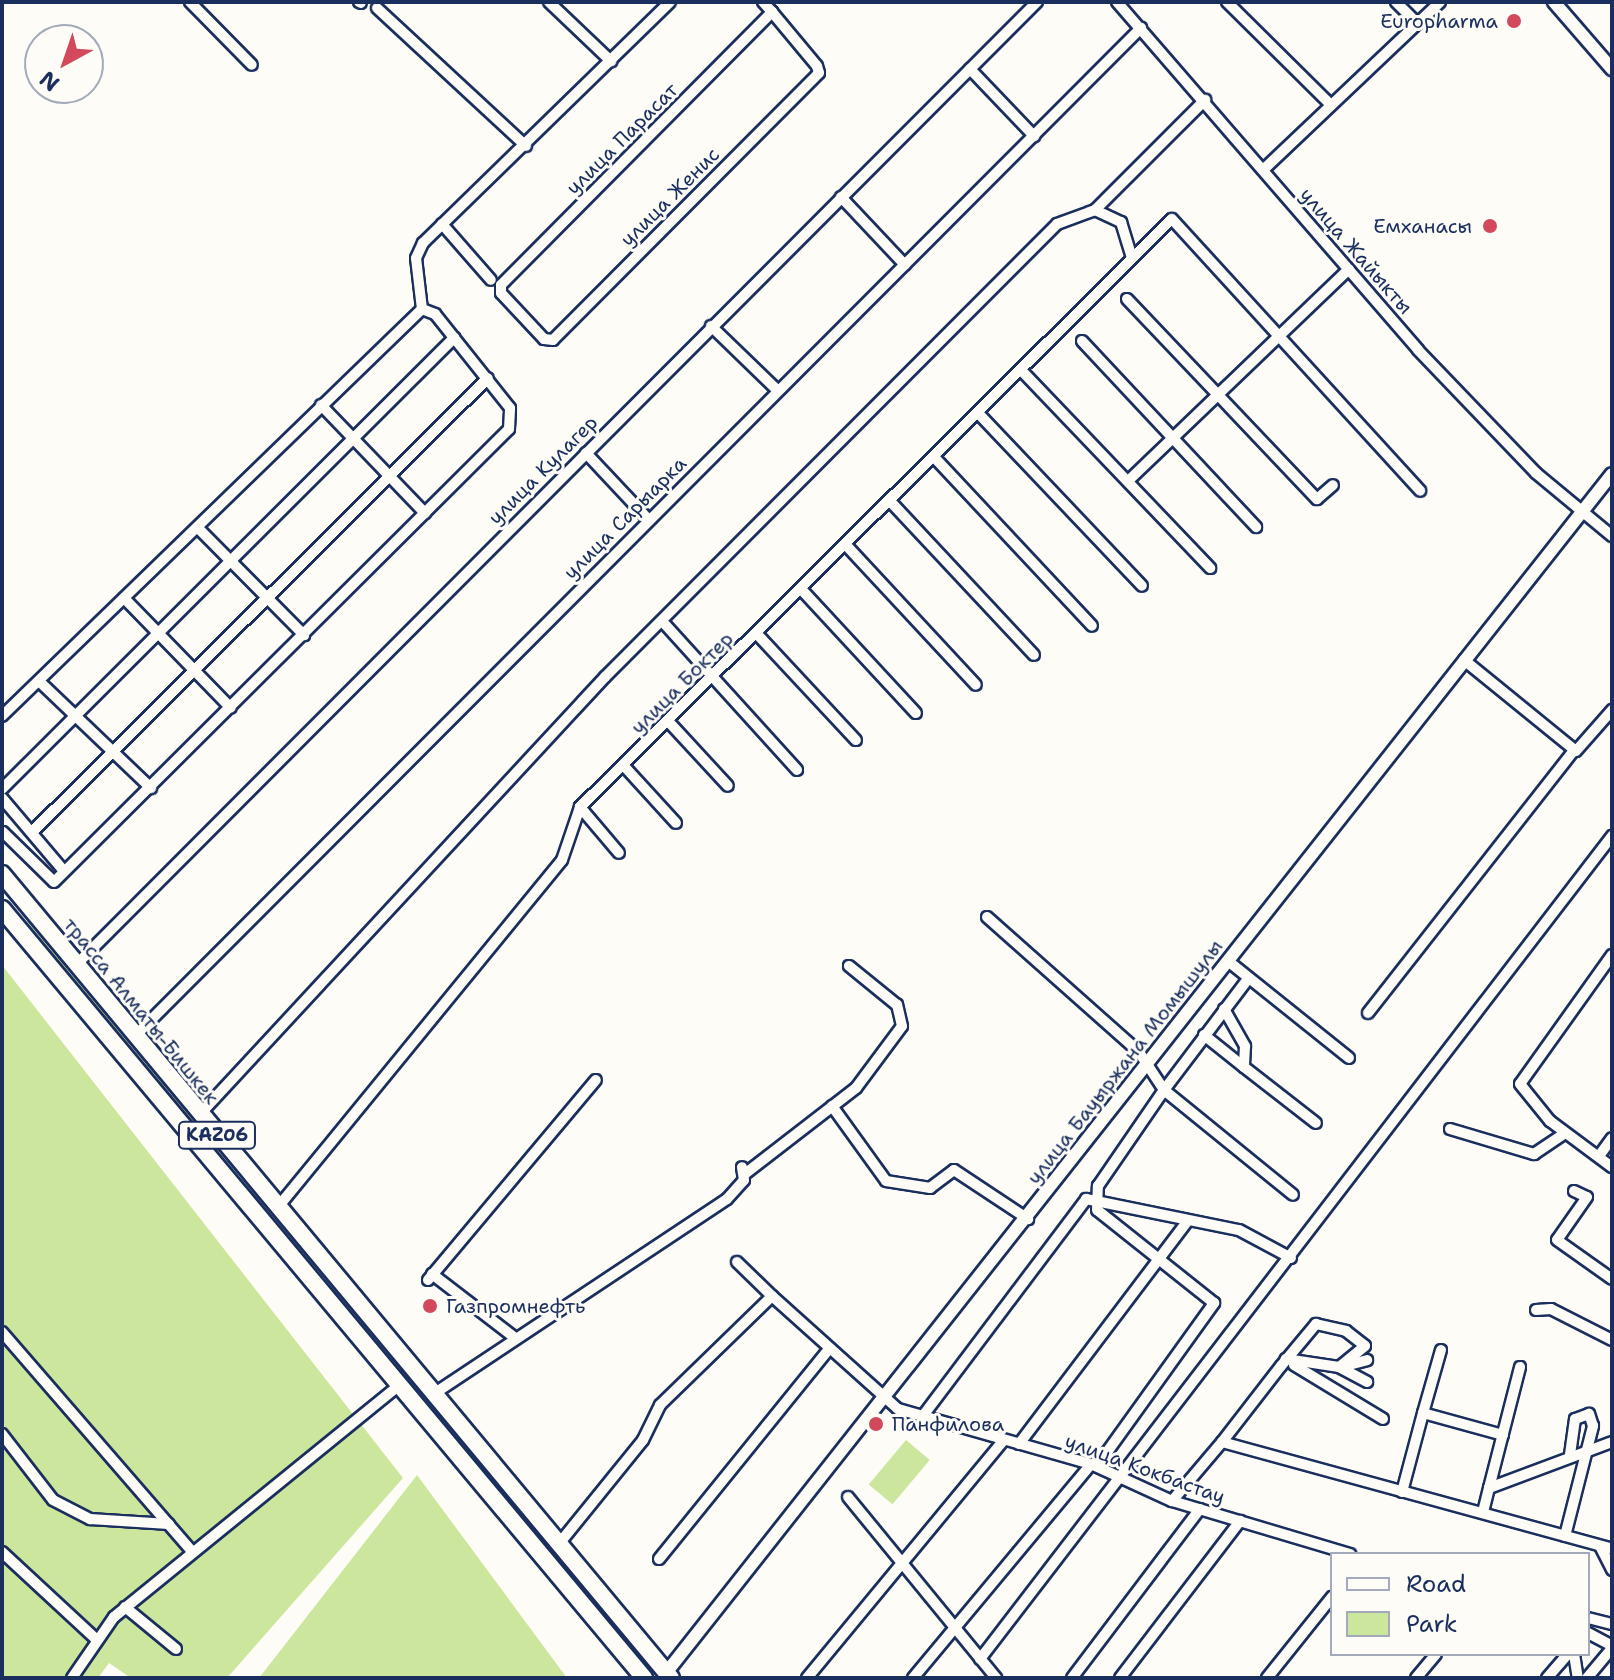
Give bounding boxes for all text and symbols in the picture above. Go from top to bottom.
place label: Europharma [1380,9,1498,33]
marker: Europharma [1505,12,1523,30]
north arrow [24,24,104,104]
text: N [34,65,66,98]
street label: улица Парасат [561,78,683,200]
street label: улица Женис [616,143,724,251]
street label: улица Жайыкты [1295,183,1417,319]
place label: Емханасы [1373,214,1472,238]
marker: Емханасы [1479,215,1501,237]
street label: улица Кулагер [483,410,603,530]
street label: улица Сарыарка [559,452,691,584]
street label: улица Боктер [626,627,738,739]
street label: трасса Алматы-Бишкек [58,913,224,1109]
street label: улица Бауыржана Момышулы [1022,935,1228,1189]
road number: KАZ06 [177,1121,257,1149]
place label: Газпромнефть [446,1294,585,1318]
marker: Газпромнефть [421,1297,439,1315]
place label: Панфилова [892,1412,1004,1436]
marker: Панфилова [867,1415,885,1433]
street label: улица Кокбастау [1062,1429,1228,1509]
legend [1330,1552,1590,1656]
text: Road [1406,1568,1466,1600]
text: Park [1406,1608,1458,1640]

